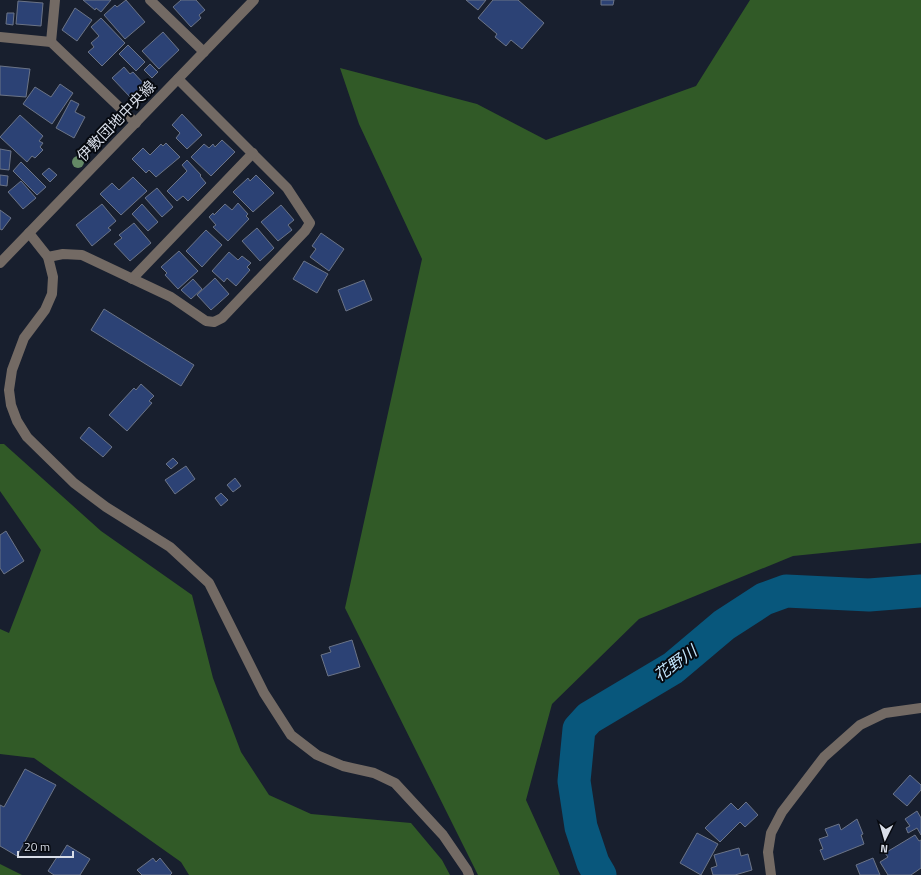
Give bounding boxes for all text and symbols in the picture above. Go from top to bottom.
street label: 伊敷団地中央線 [71,75,161,167]
water label: 花野川 [649,638,703,687]
north arrow [865,819,905,859]
scale bar [18,833,73,859]
text: 20 m [24,837,50,856]
text: N [880,841,889,857]

